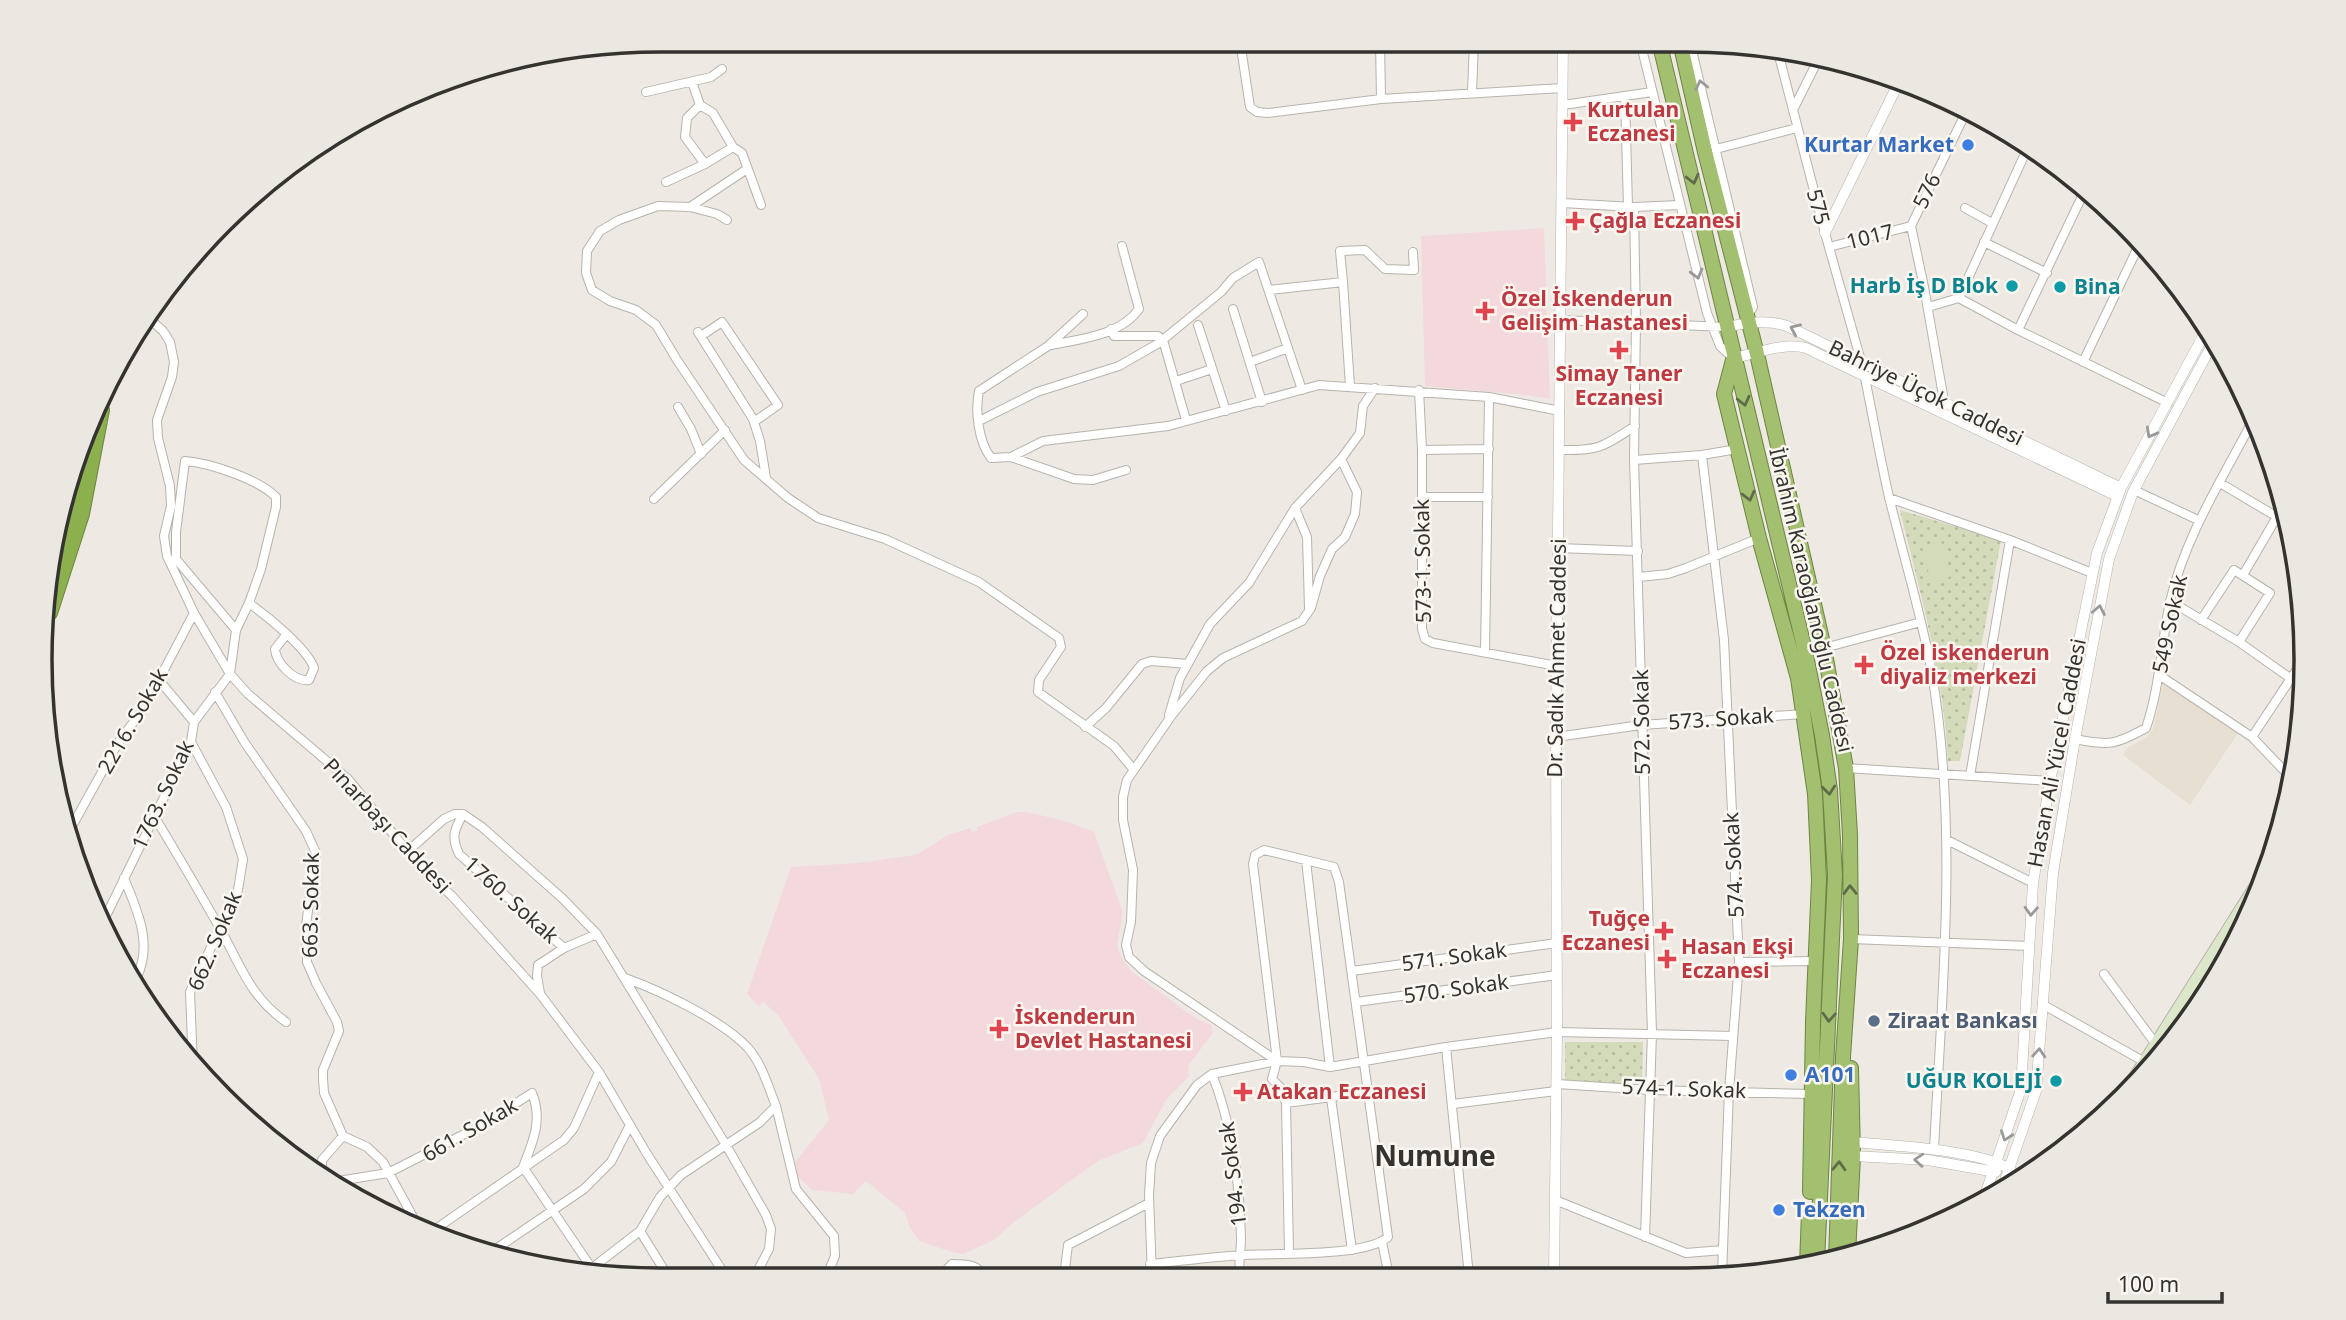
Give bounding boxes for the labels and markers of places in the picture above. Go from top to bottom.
place label: Kurtulan Eczanesi [1587,95,1679,147]
marker: Kurtulan Eczanesi [1565,114,1581,130]
place label: Kurtar Market [1804,130,1954,158]
marker: Kurtar Market [1960,137,1976,153]
place label: Çağla Eczanesi [1589,206,1741,234]
marker: Çağla Eczanesi [1567,213,1583,229]
place label: Harb İş D Blok [1850,271,1999,299]
place label: Bina [2074,272,2120,300]
marker: Harb İş D Blok [2004,278,2020,294]
marker: Bina [2052,279,2068,295]
place label: Özel İskenderun Gelişim Hastanesi [1501,284,1688,336]
marker: Özel İskenderun Gelişim Hastanesi [1475,301,1495,321]
marker: Simay Taner Eczanesi [1611,342,1627,358]
place label: Simay Taner Eczanesi [1556,359,1683,411]
place label: Özel iskenderun diyaliz merkezi [1880,638,2050,690]
marker: Özel iskenderun diyaliz merkezi [1854,655,1874,675]
place label: Tuğçe Eczanesi [1561,904,1650,956]
marker: Tuğçe Eczanesi [1656,923,1672,939]
place label: Hasan Ekşi Eczanesi [1681,932,1793,984]
marker: Hasan Ekşi Eczanesi [1659,951,1675,967]
place label: İskenderun Devlet Hastanesi [1015,1002,1192,1054]
place label: Ziraat Bankası [1888,1006,2038,1034]
marker: Ziraat Bankası [1866,1013,1882,1029]
marker: İskenderun Devlet Hastanesi [989,1019,1009,1039]
place label: A101 [1805,1060,1856,1088]
place label: UĞUR KOLEJİ [1906,1066,2042,1094]
marker: A101 [1783,1067,1799,1083]
marker: UĞUR KOLEJİ [2048,1073,2064,1089]
place label: Atakan Eczanesi [1257,1077,1426,1105]
marker: Atakan Eczanesi [1235,1084,1251,1100]
place label: Tekzen [1793,1195,1866,1223]
marker: Tekzen [1771,1202,1787,1218]

